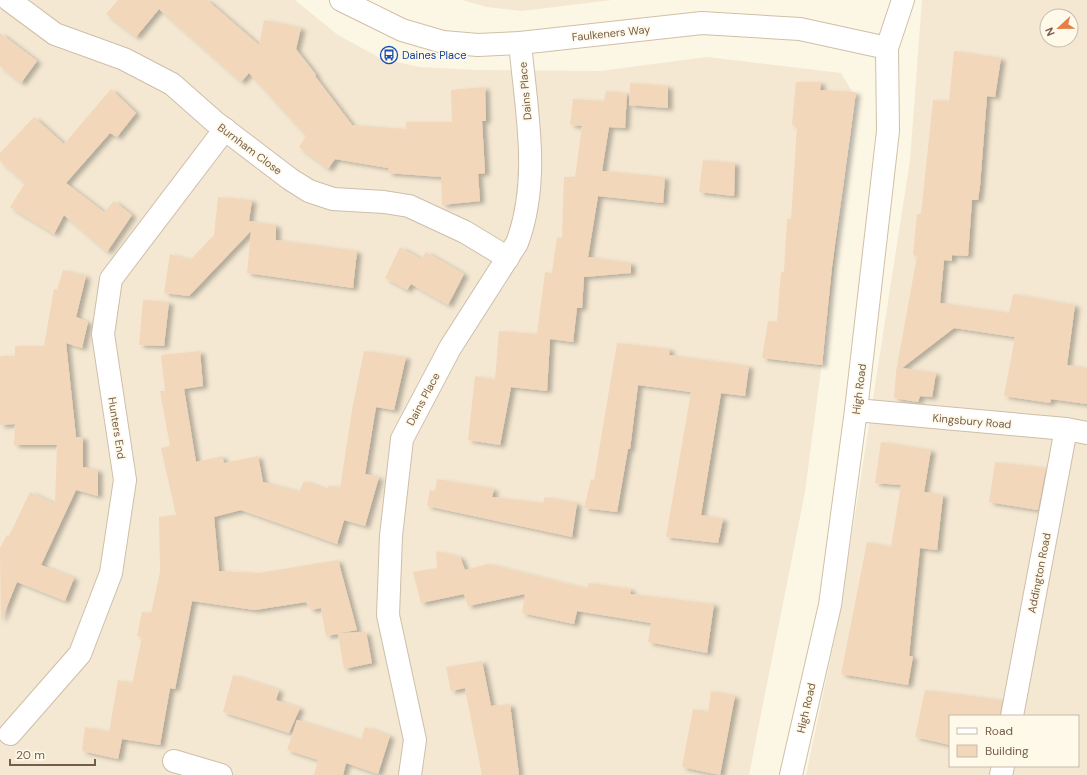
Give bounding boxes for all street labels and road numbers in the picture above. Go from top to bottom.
street label: Faulkeners Way [571,22,651,44]
street label: Dains Place [515,61,535,121]
street label: Burnham Close [215,120,285,178]
street label: High Road [849,363,869,415]
street label: Dains Place [403,370,443,428]
street label: Hunters End [105,396,129,460]
street label: Kingsbury Road [932,411,1012,431]
street label: Addington Road [1024,532,1054,614]
street label: High Road [793,681,819,734]

